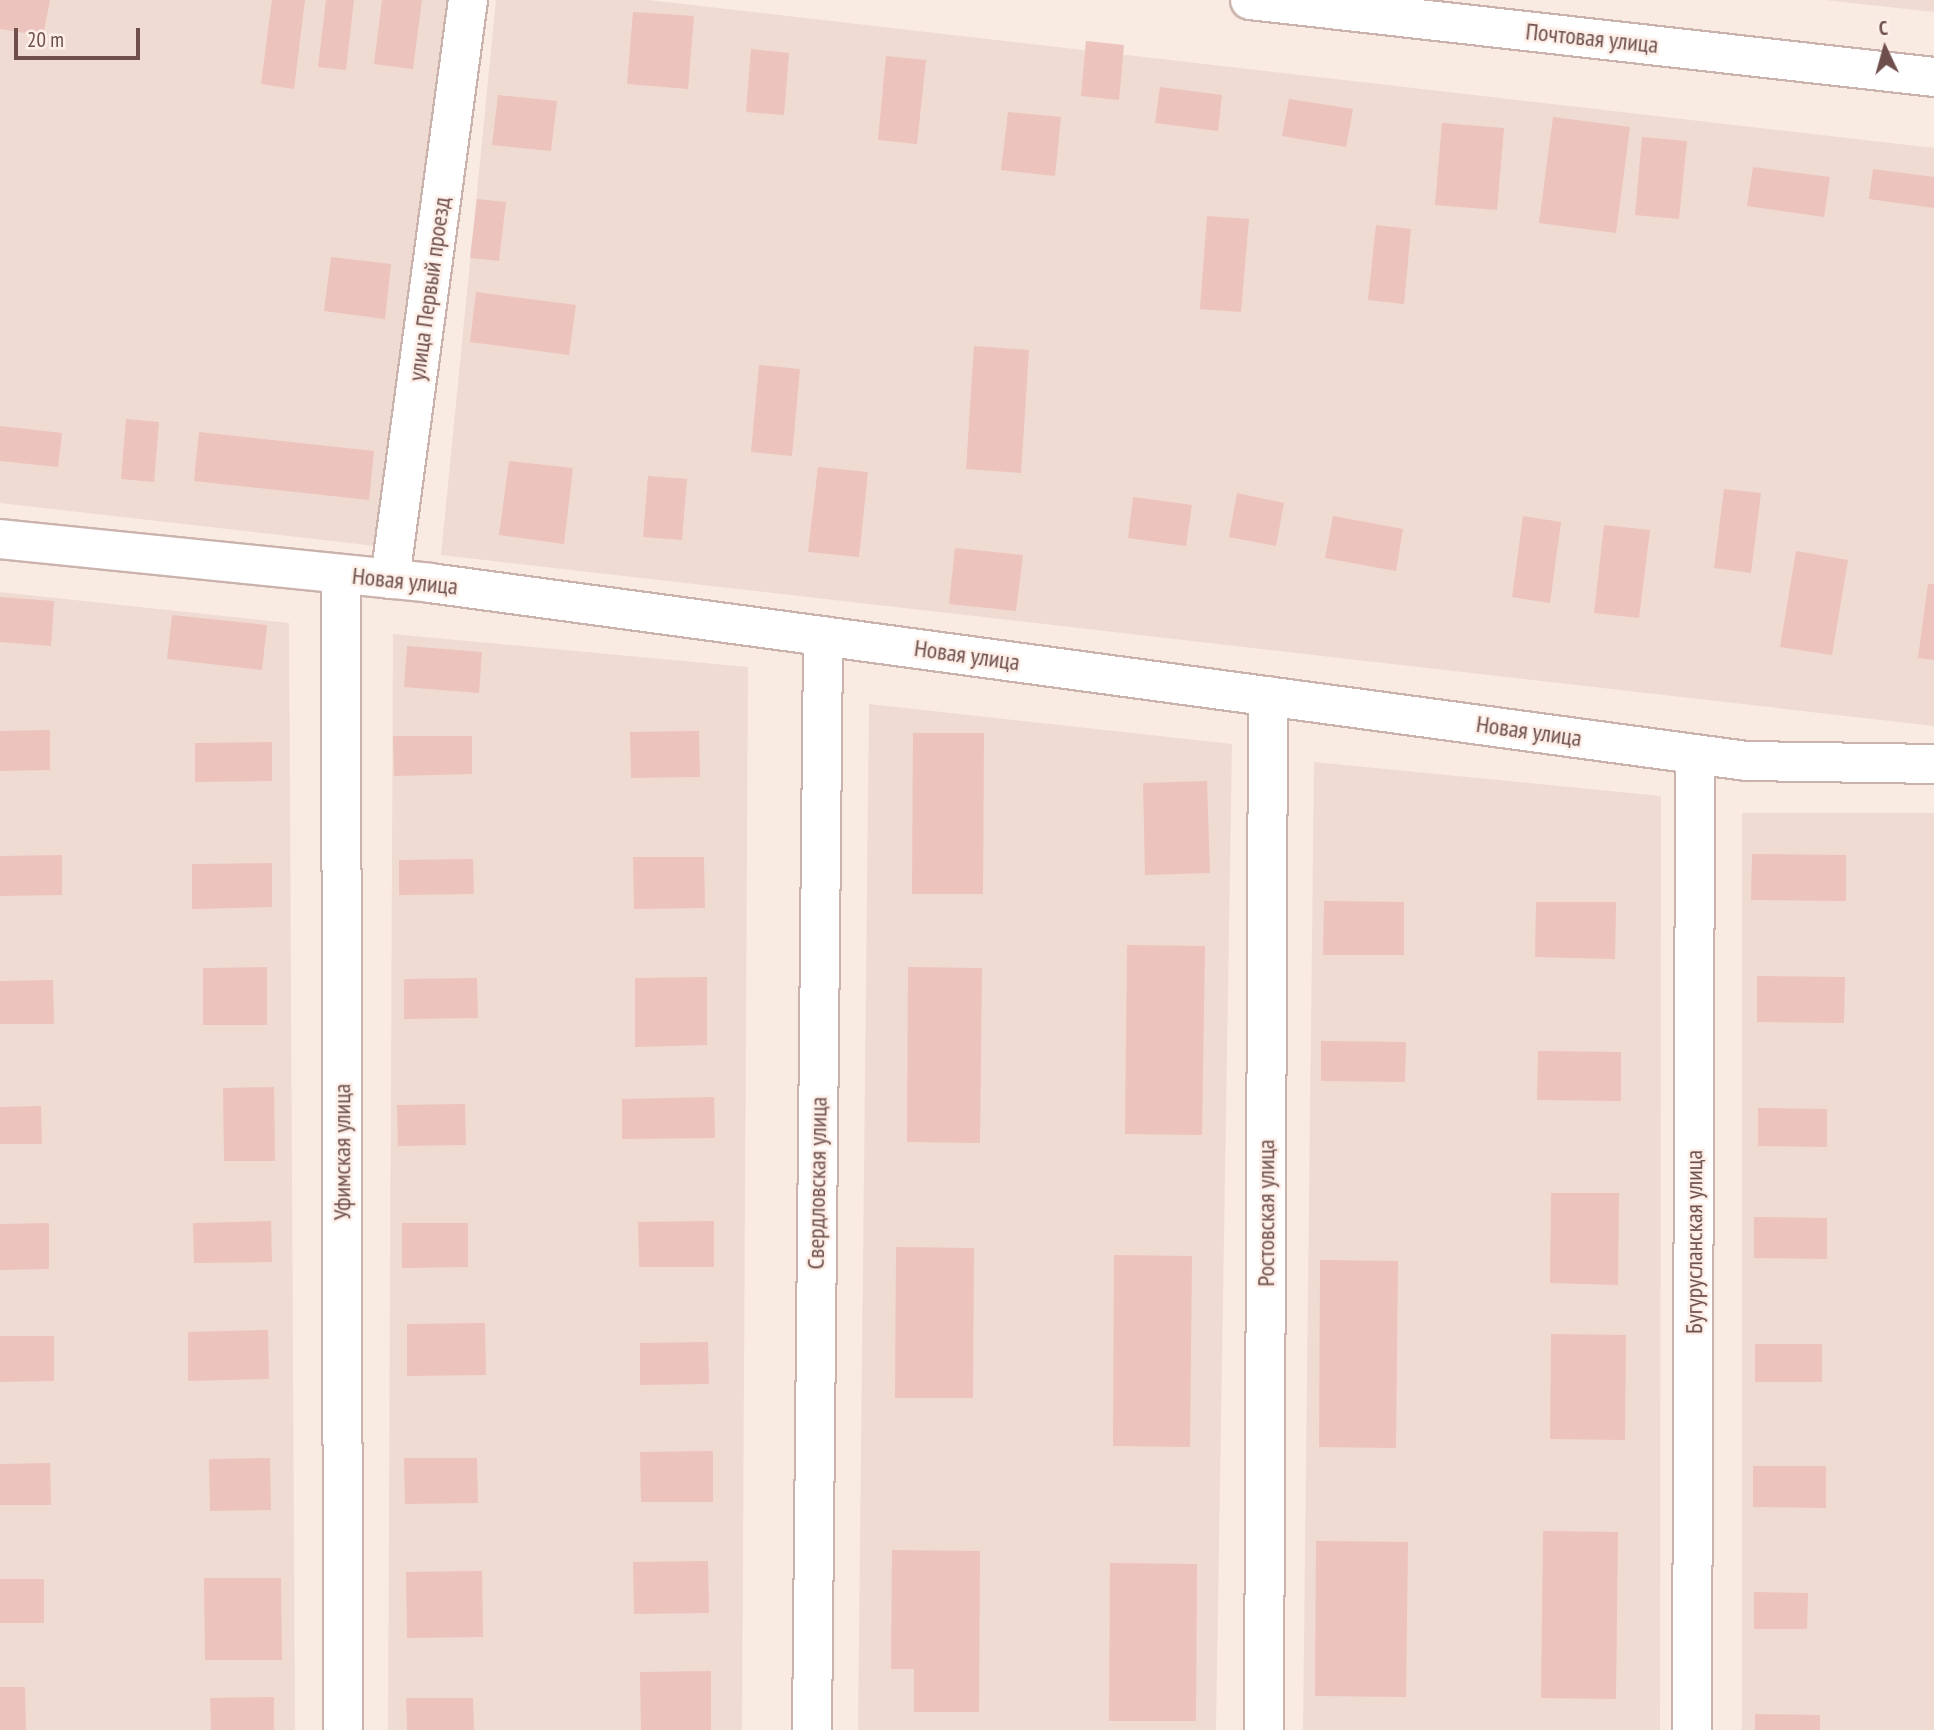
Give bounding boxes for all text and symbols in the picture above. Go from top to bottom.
scale bar [18,14,144,58]
north arrow [1850,14,1920,84]
text: С [1878,16,1889,40]
street label: Почтовая улица [1524,17,1660,59]
text: 20 m [27,26,64,53]
street label: улица Первый проезд [402,195,456,383]
street label: Новая улица [351,561,459,601]
street label: Новая улица [912,633,1022,677]
street label: Новая улица [1474,709,1584,753]
street label: Уфимская улица [328,1084,356,1220]
street label: Свердловская улица [801,1096,833,1270]
street label: Ростовская улица [1252,1139,1280,1287]
street label: Бугурусланская улица [1680,1150,1708,1334]

